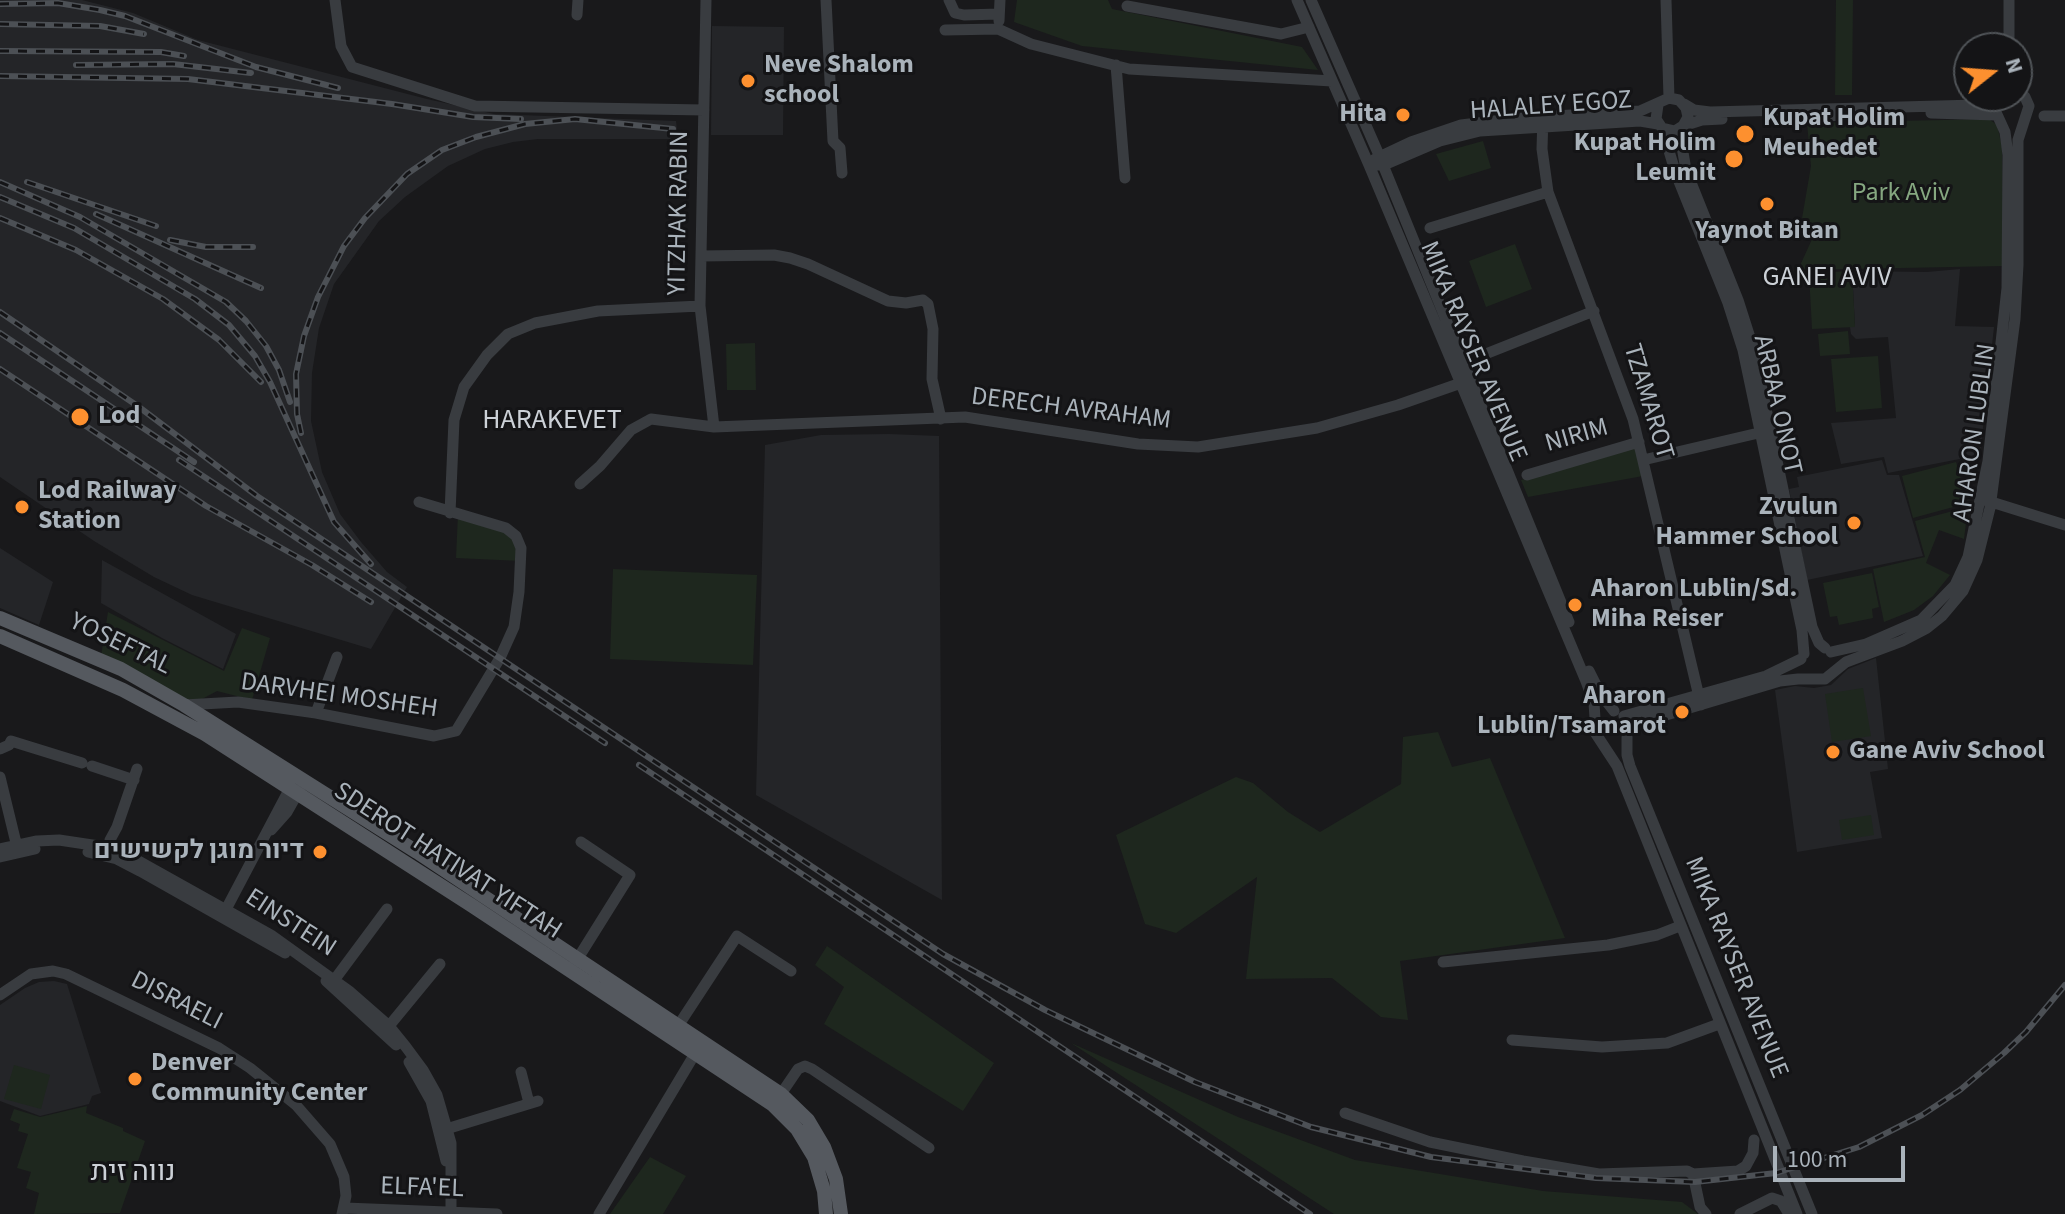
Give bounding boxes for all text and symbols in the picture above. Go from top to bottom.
north arrow [1953,32,2033,112]
place label: Neve Shalom school [764,50,914,112]
text: N [1997,54,2031,77]
marker: Neve Shalom school [739,72,757,90]
street label: HALALEY EGOZ [1469,86,1633,128]
place label: Hita [1339,99,1387,131]
place label: Kupat Holim Meuhedet [1763,103,1905,164]
marker: Hita [1394,106,1412,124]
marker: Kupat Holim Meuhedet [1734,123,1756,145]
place label: Kupat Holim Leumit [1574,128,1716,190]
street label: YITZHAK RABIN [663,130,697,296]
marker: Kupat Holim Leumit [1723,148,1745,170]
park label: Park Aviv [1852,178,1950,210]
marker: Yaynot Bitan [1758,195,1776,213]
place label: Yaynot Bitan [1695,216,1839,248]
street label: MIKA RAYSER AVENUE [1412,237,1532,467]
district label: GANEI AVIV [1752,262,1902,296]
street label: ARBAA ONOT [1745,332,1807,478]
street label: TZAMAROT [1615,341,1679,463]
street label: AHARON LUBLIN [1948,342,2004,524]
street label: DERECH AVRAHAM [969,382,1173,438]
place label: Lod [98,401,140,433]
district label: HARAKEVET [473,405,631,439]
marker: Lod [69,406,91,428]
street label: NIRIM [1542,413,1612,461]
place label: Lod Railway Station [38,476,177,538]
place label: Zvulun Hammer School [1655,492,1838,554]
marker: Lod Railway Station [13,498,31,516]
marker: Zvulun Hammer School [1845,514,1863,532]
place label: Aharon Lublin/Sd. Miha Reiser [1591,574,1797,636]
marker: Aharon Lublin/Sd. Miha Reiser [1566,596,1584,614]
street label: YOSEFTAL [64,607,176,683]
street label: DARVHEI MOSHEH [239,668,439,726]
place label: Aharon Lublin/Tsamarot [1477,681,1666,742]
marker: Aharon Lublin/Tsamarot [1673,703,1691,721]
place label: Gane Aviv School [1849,736,2045,768]
marker: Gane Aviv School [1824,743,1842,761]
street label: SDEROT HATIVAT YIFTAH [327,777,567,947]
place label: דיור מוגן לקשישים [93,836,304,868]
marker: דיור מוגן לקשישים [311,843,329,861]
street label: MIKA RAYSER AVENUE [1676,853,1794,1083]
street label: EINSTEIN [239,883,341,965]
street label: DISRAELI [125,966,227,1038]
place label: Denver Community Center [151,1048,367,1110]
marker: Denver Community Center [126,1070,144,1088]
scale bar [1777,1130,1909,1180]
text: 100 m [1787,1142,1847,1177]
district label: נווה זית [91,1157,175,1191]
street label: ELFA'EL [380,1172,464,1206]

